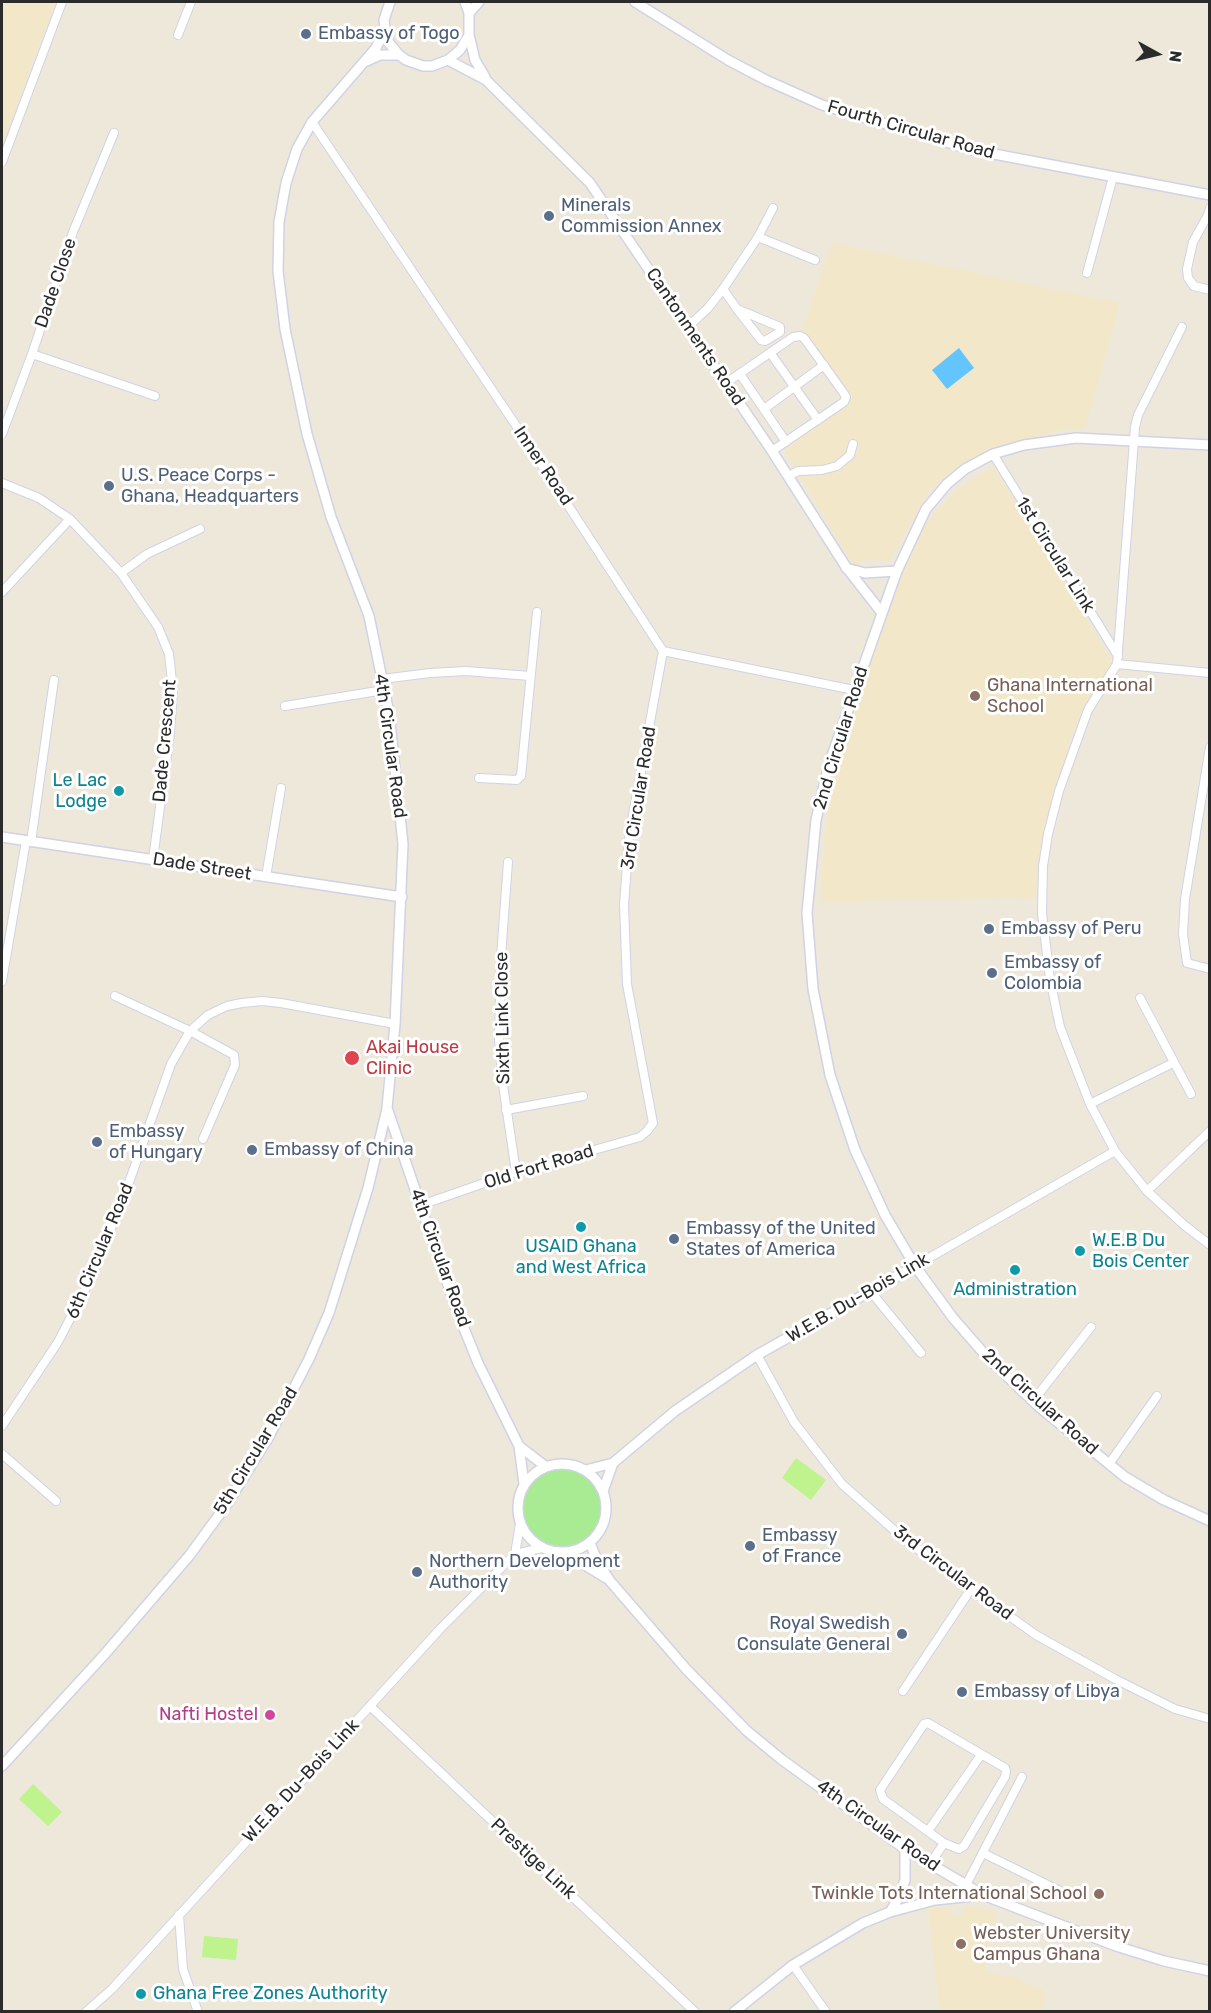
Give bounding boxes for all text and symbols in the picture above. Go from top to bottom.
place label: Embassy of Togo [318,23,460,45]
north arrow [1127,24,1187,84]
marker: Embassy of Togo [299,27,313,41]
text: N [1165,50,1186,64]
street label: Fourth Circular Road [825,96,997,164]
place label: Minerals Commission Annex [561,195,722,238]
marker: Minerals Commission Annex [542,209,556,223]
street label: Dade Close [31,235,81,331]
street label: Cantonments Road [641,264,749,410]
street label: Inner Road [509,422,577,510]
place label: U.S. Peace Corps - Ghana, Headquarters [121,465,299,508]
marker: U.S. Peace Corps - Ghana, Headquarters [102,479,116,493]
street label: 1st Circular Link [1011,493,1099,617]
street label: 2nd Circular Road [809,664,873,812]
street label: 4th Circular Road [369,672,411,820]
place label: Ghana International School [987,675,1153,718]
street label: Dade Crescent [149,679,181,803]
marker: Ghana International School [968,689,982,703]
street label: 3rd Circular Road [617,725,661,871]
place label: Le Lac Lodge [53,770,107,812]
marker: Le Lac Lodge [112,784,126,798]
street label: Dade Street [151,849,253,885]
place label: Embassy of Peru [1001,918,1142,940]
marker: Embassy of Peru [982,922,996,936]
street label: Sixth Link Close [491,951,515,1085]
place label: Embassy of Colombia [1004,952,1101,994]
marker: Embassy of Colombia [985,966,999,980]
place label: Akai House Clinic [366,1037,459,1080]
marker: Akai House Clinic [343,1049,361,1067]
place label: Embassy of Hungary [109,1121,203,1164]
marker: Embassy of Hungary [90,1135,104,1149]
place label: Embassy of China [264,1139,414,1161]
street label: Old Fort Road [482,1140,596,1194]
marker: Embassy of China [245,1143,259,1157]
street label: 6th Circular Road [62,1180,138,1322]
street label: 4th Circular Road [405,1186,475,1330]
place label: Embassy of the United States of America [686,1218,876,1260]
marker: USAID Ghana and West Africa [574,1220,588,1234]
place label: W.E.B Du Bois Center [1092,1230,1189,1272]
marker: Embassy of the United States of America [667,1232,681,1246]
place label: USAID Ghana and West Africa [516,1236,646,1278]
marker: W.E.B Du Bois Center [1073,1244,1087,1258]
street label: W.E.B. Du-Bois Link [783,1248,933,1348]
marker: Administration [1008,1263,1022,1277]
place label: Administration [953,1279,1077,1301]
street label: 2nd Circular Road [978,1344,1102,1460]
street label: 5th Circular Road [209,1383,303,1519]
street label: 3rd Circular Road [889,1521,1017,1625]
place label: Embassy of France [762,1525,841,1568]
marker: Embassy of France [743,1539,757,1553]
place label: Northern Development Authority [429,1551,620,1594]
marker: Northern Development Authority [410,1565,424,1579]
place label: Royal Swedish Consulate General [737,1613,890,1656]
marker: Royal Swedish Consulate General [895,1627,909,1641]
place label: Embassy of Libya [974,1681,1120,1703]
marker: Embassy of Libya [955,1685,969,1699]
place label: Nafti Hostel [159,1704,258,1726]
marker: Nafti Hostel [263,1708,277,1722]
street label: W.E.B. Du-Bois Link [238,1715,364,1847]
street label: 4th Circular Road [812,1775,944,1877]
street label: Prestige Link [486,1814,580,1904]
place label: Twinkle Tots International School [812,1883,1087,1905]
marker: Twinkle Tots International School [1092,1887,1106,1901]
place label: Webster University Campus Ghana [973,1923,1130,1966]
marker: Webster University Campus Ghana [954,1937,968,1951]
place label: Ghana Free Zones Authority [153,1983,388,2005]
marker: Ghana Free Zones Authority [134,1987,148,2001]

